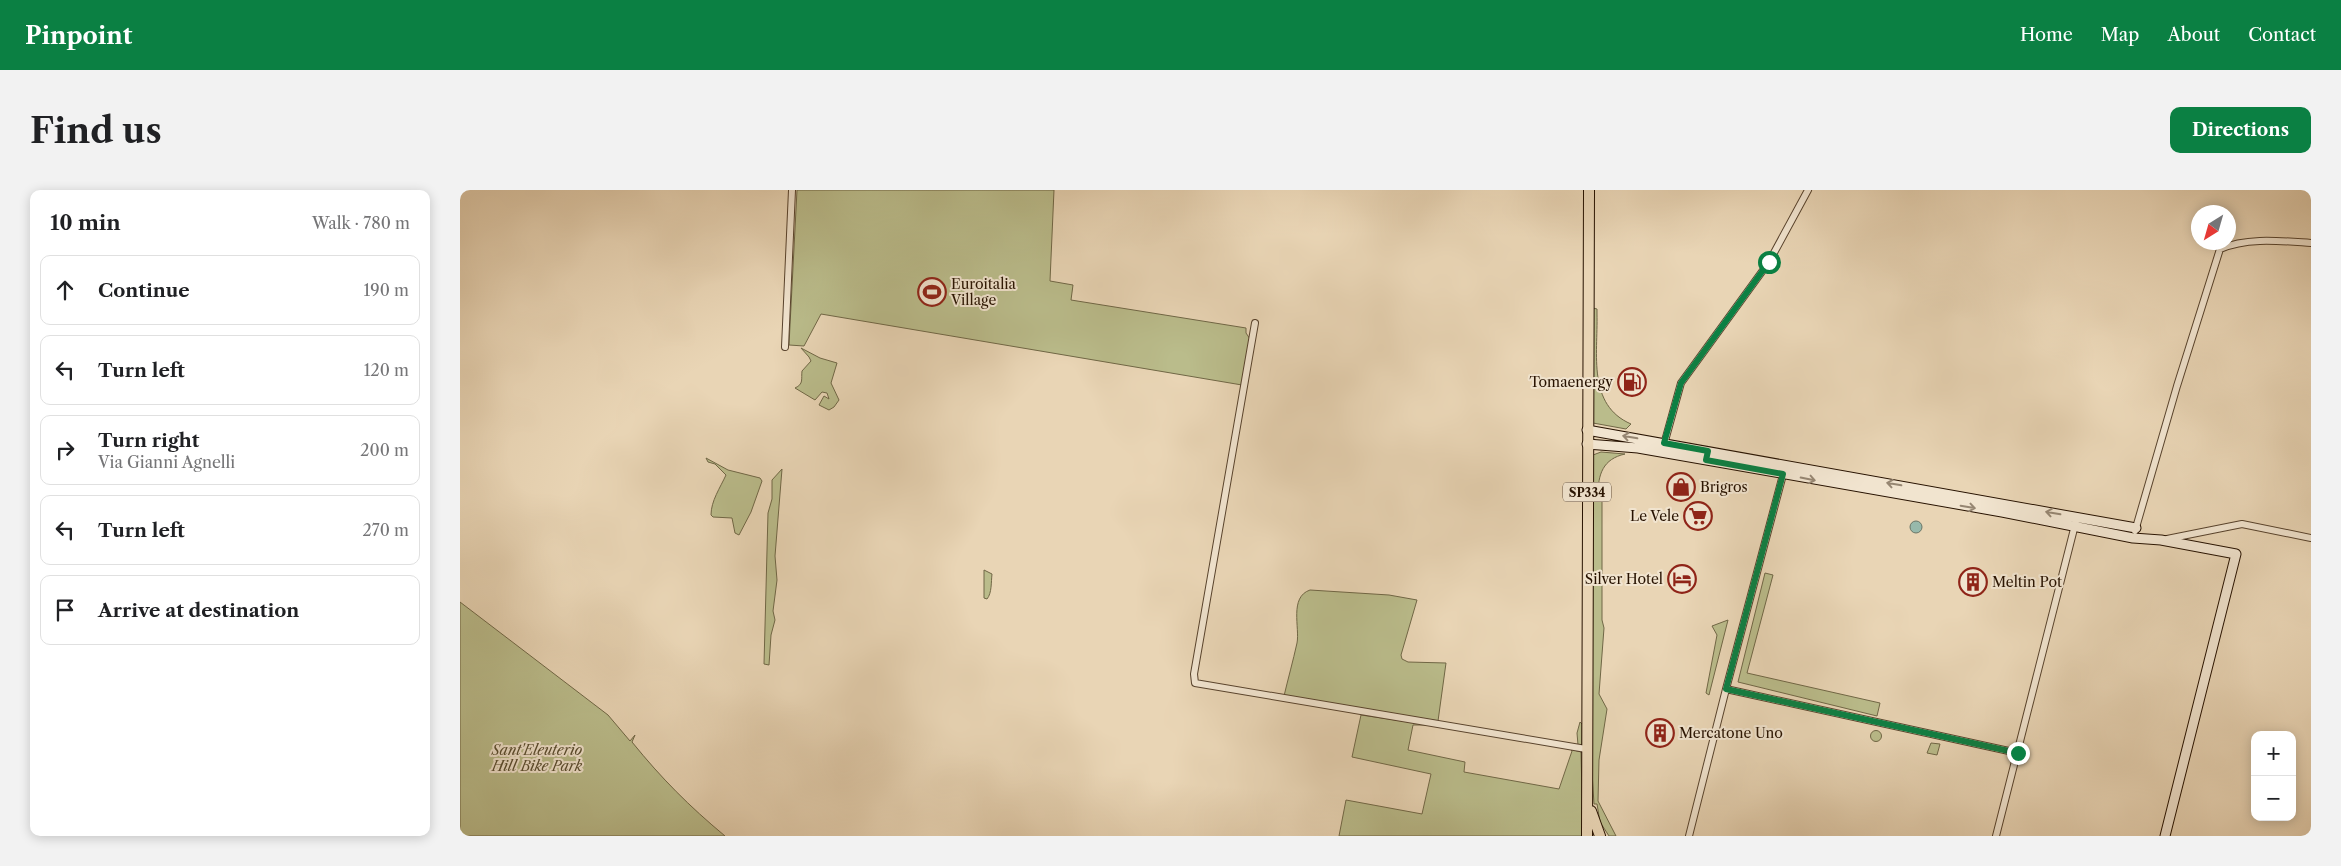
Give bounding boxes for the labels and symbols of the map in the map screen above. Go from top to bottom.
north arrow [2191,205,2236,250]
route start [1758,251,1781,274]
place label: Euroitalia Village [950,275,1017,309]
sports icon: Euroitalia Village [917,277,947,307]
fuel station icon: Tomaenergy [1617,367,1647,397]
place label: Tomaenergy [1529,373,1613,391]
one-way arrow [1623,432,1639,442]
shop icon: Brigros [1666,472,1696,502]
one-way arrow [1799,475,1815,485]
place label: Brigros [1700,478,1748,496]
one-way arrow [1886,479,1902,489]
road number: SP334 [1563,482,1611,502]
supermarket icon: Le Vele [1683,501,1713,531]
one-way arrow [1960,502,1976,512]
place label: Le Vele [1630,507,1679,525]
one-way arrow [2046,508,2062,518]
hotel icon: Silver Hotel [1667,564,1697,594]
building icon: Meltin Pot [1958,567,1988,597]
place label: Silver Hotel [1585,570,1663,588]
place label: Meltin Pot [1992,573,2062,591]
building icon: Mercatone Uno [1645,718,1675,748]
place label: Mercatone Uno [1679,724,1783,742]
park label: Sant'Eleuterio Hill Bike Park [491,741,583,775]
route end [2007,742,2030,765]

